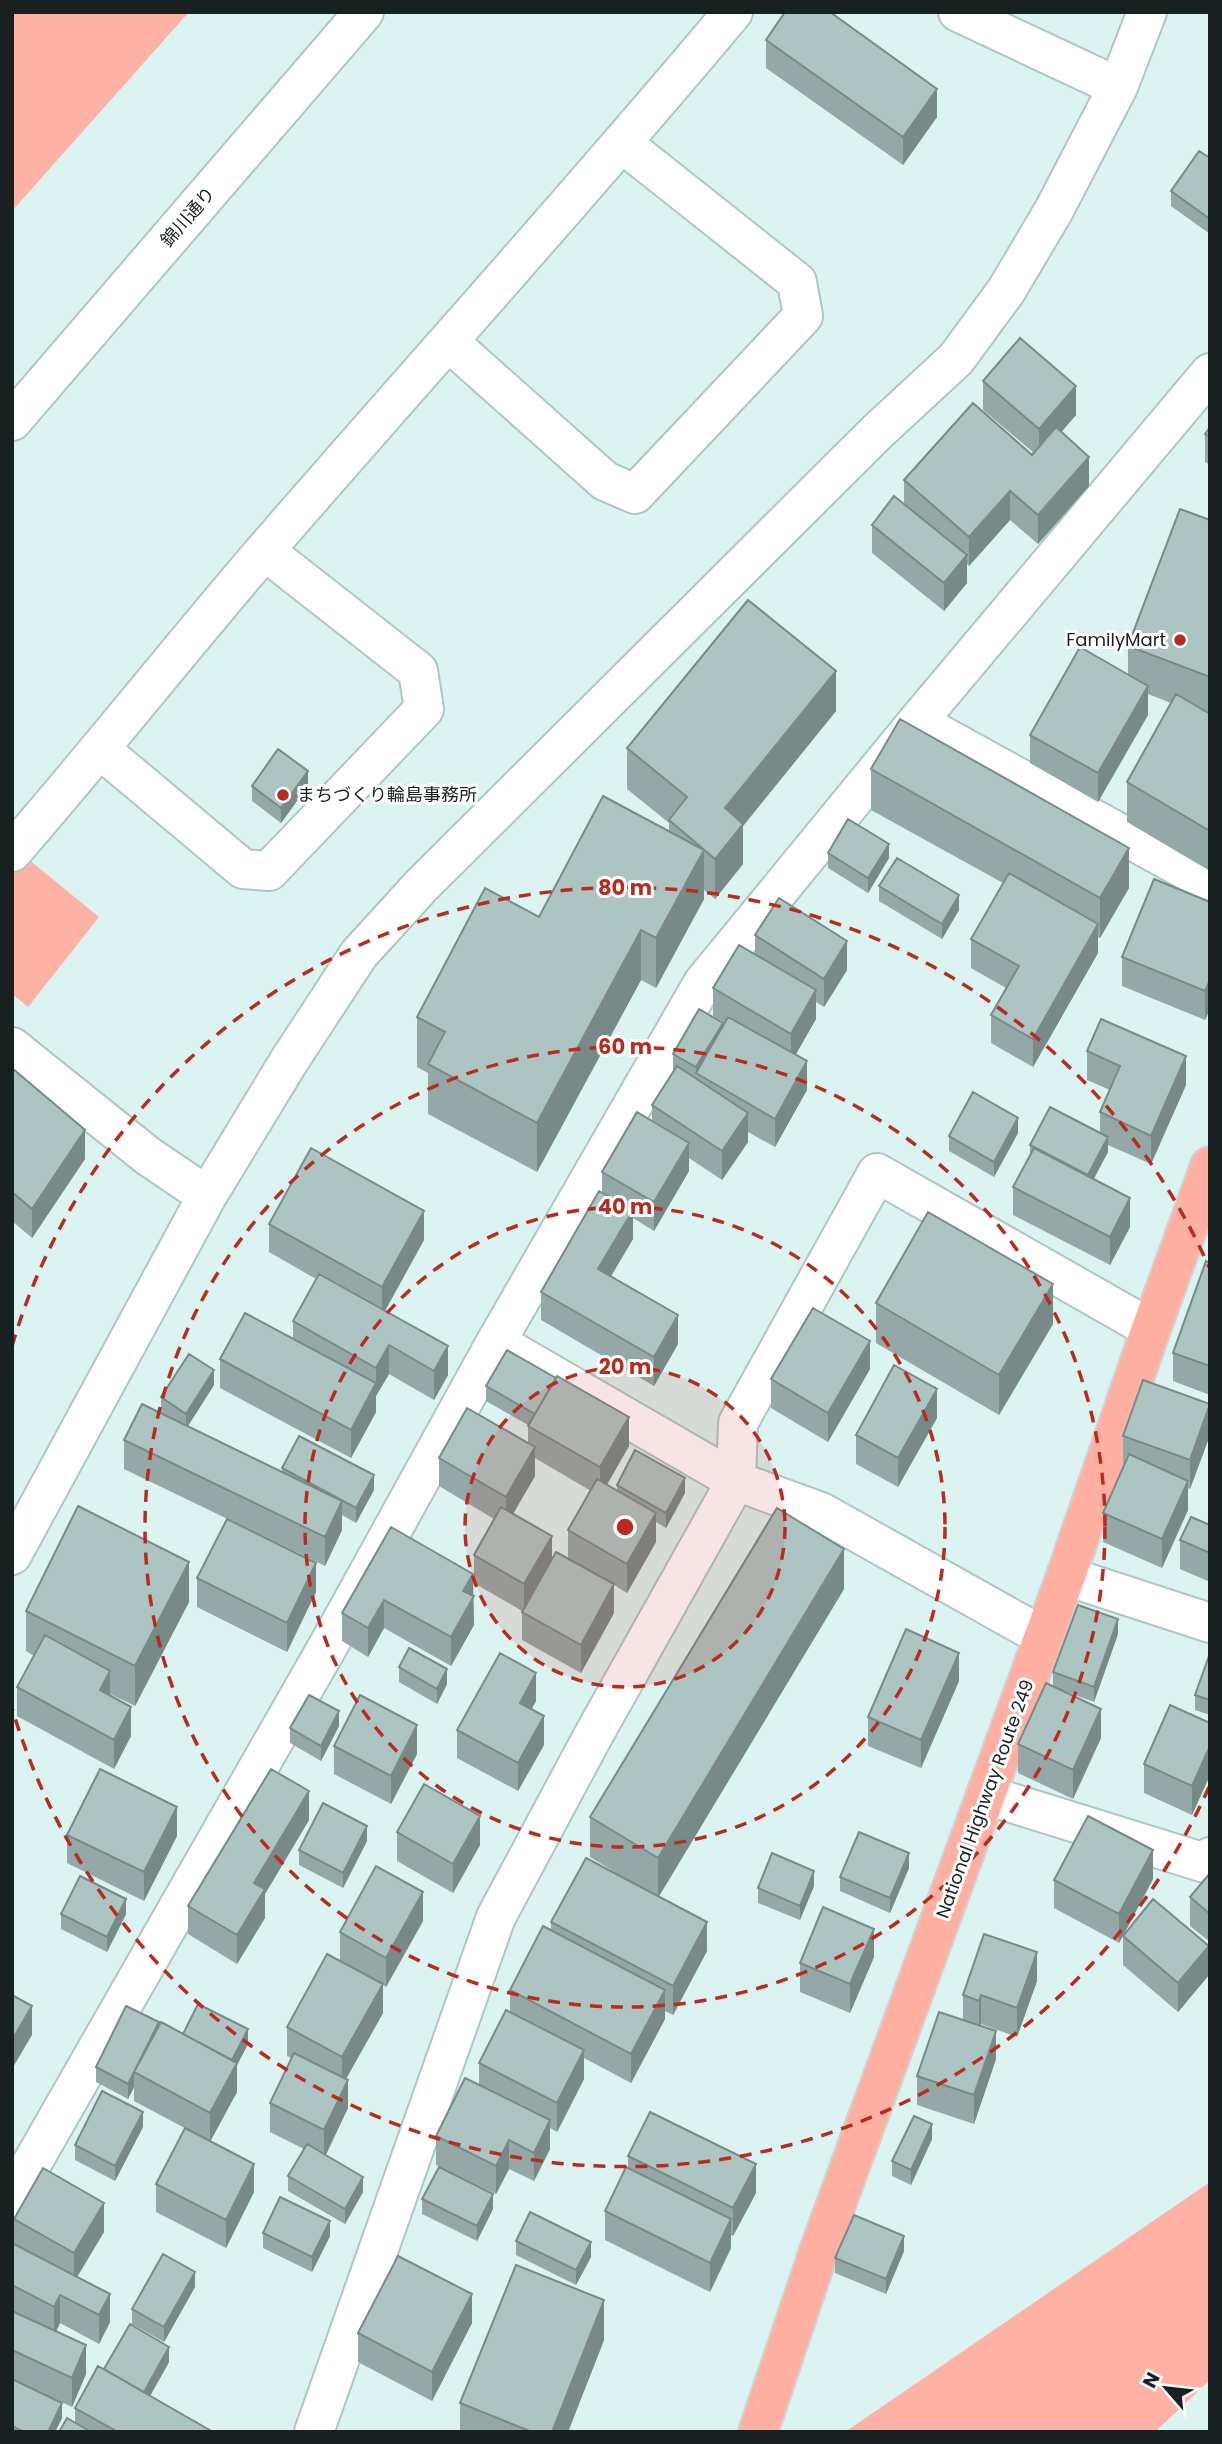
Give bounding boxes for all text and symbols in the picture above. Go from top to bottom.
street label: 錦川通り [155,181,221,252]
place label: FamilyMart [1066,627,1166,652]
marker: FamilyMart [1172,632,1188,648]
place label: まちづくり輪島事務所 [297,782,477,807]
marker: まちづくり輪島事務所 [275,787,291,803]
text: 80 m [598,873,652,902]
text: 60 m [598,1032,652,1061]
text: 40 m [598,1192,652,1221]
text: 20 m [599,1352,651,1381]
centre of rings [613,1515,637,1539]
street label: National Highway Route 249 [930,1676,1039,1922]
north arrow [1131,2353,1201,2423]
text: N [1136,2368,1167,2393]

